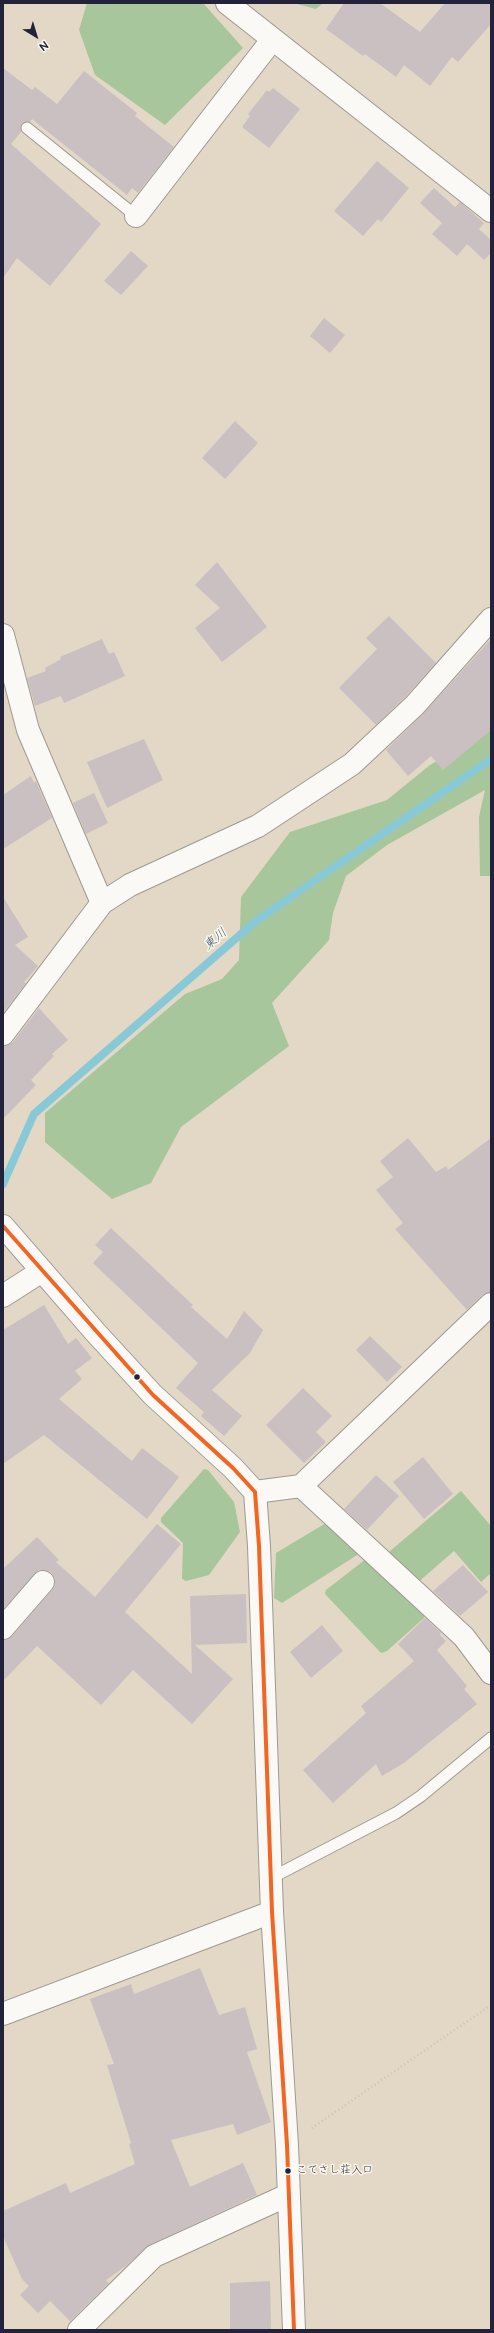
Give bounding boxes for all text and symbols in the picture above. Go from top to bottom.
north arrow [16,16,56,56]
text: N [36,38,51,54]
water label: 東川 [201,926,231,954]
unlabelled marker [132,1372,142,1382]
place label: こてさし荘入口 [296,2164,373,2178]
marker: こてさし荘入口 [283,2166,293,2176]

